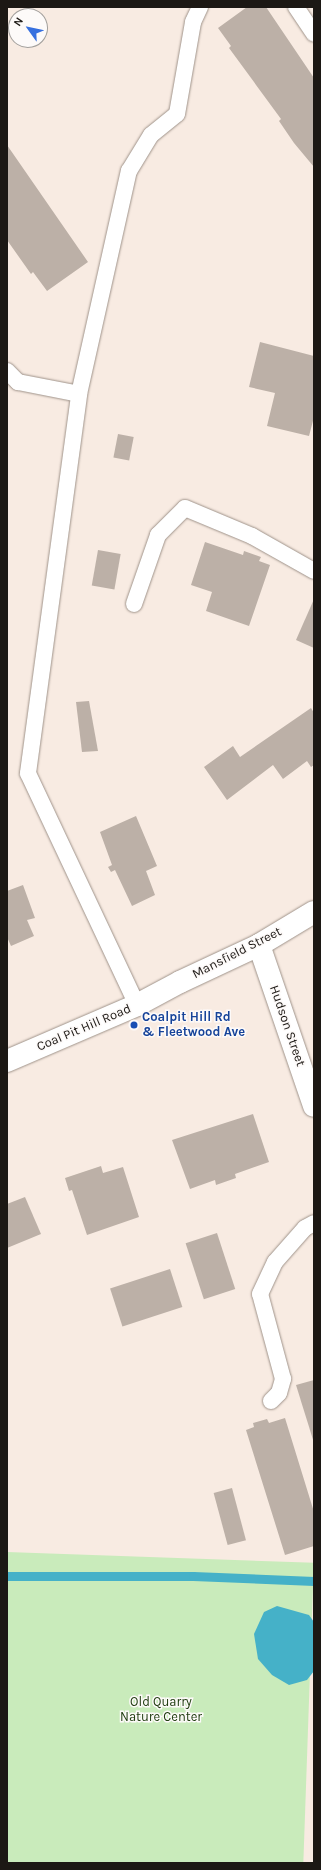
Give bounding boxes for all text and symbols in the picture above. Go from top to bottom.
north arrow [8,8,48,48]
text: N [11,15,26,29]
street label: Mansfield Street [190,924,284,982]
street label: Hudson Street [266,983,308,1069]
street label: Coal Pit Hill Road [35,1001,133,1055]
place label: Coalpit Hill Rd & Fleetwood Ave [142,1010,245,1041]
marker: Coalpit Hill Rd & Fleetwood Ave [129,1020,139,1030]
park label: Old Quarry Nature Center [120,1695,202,1726]

